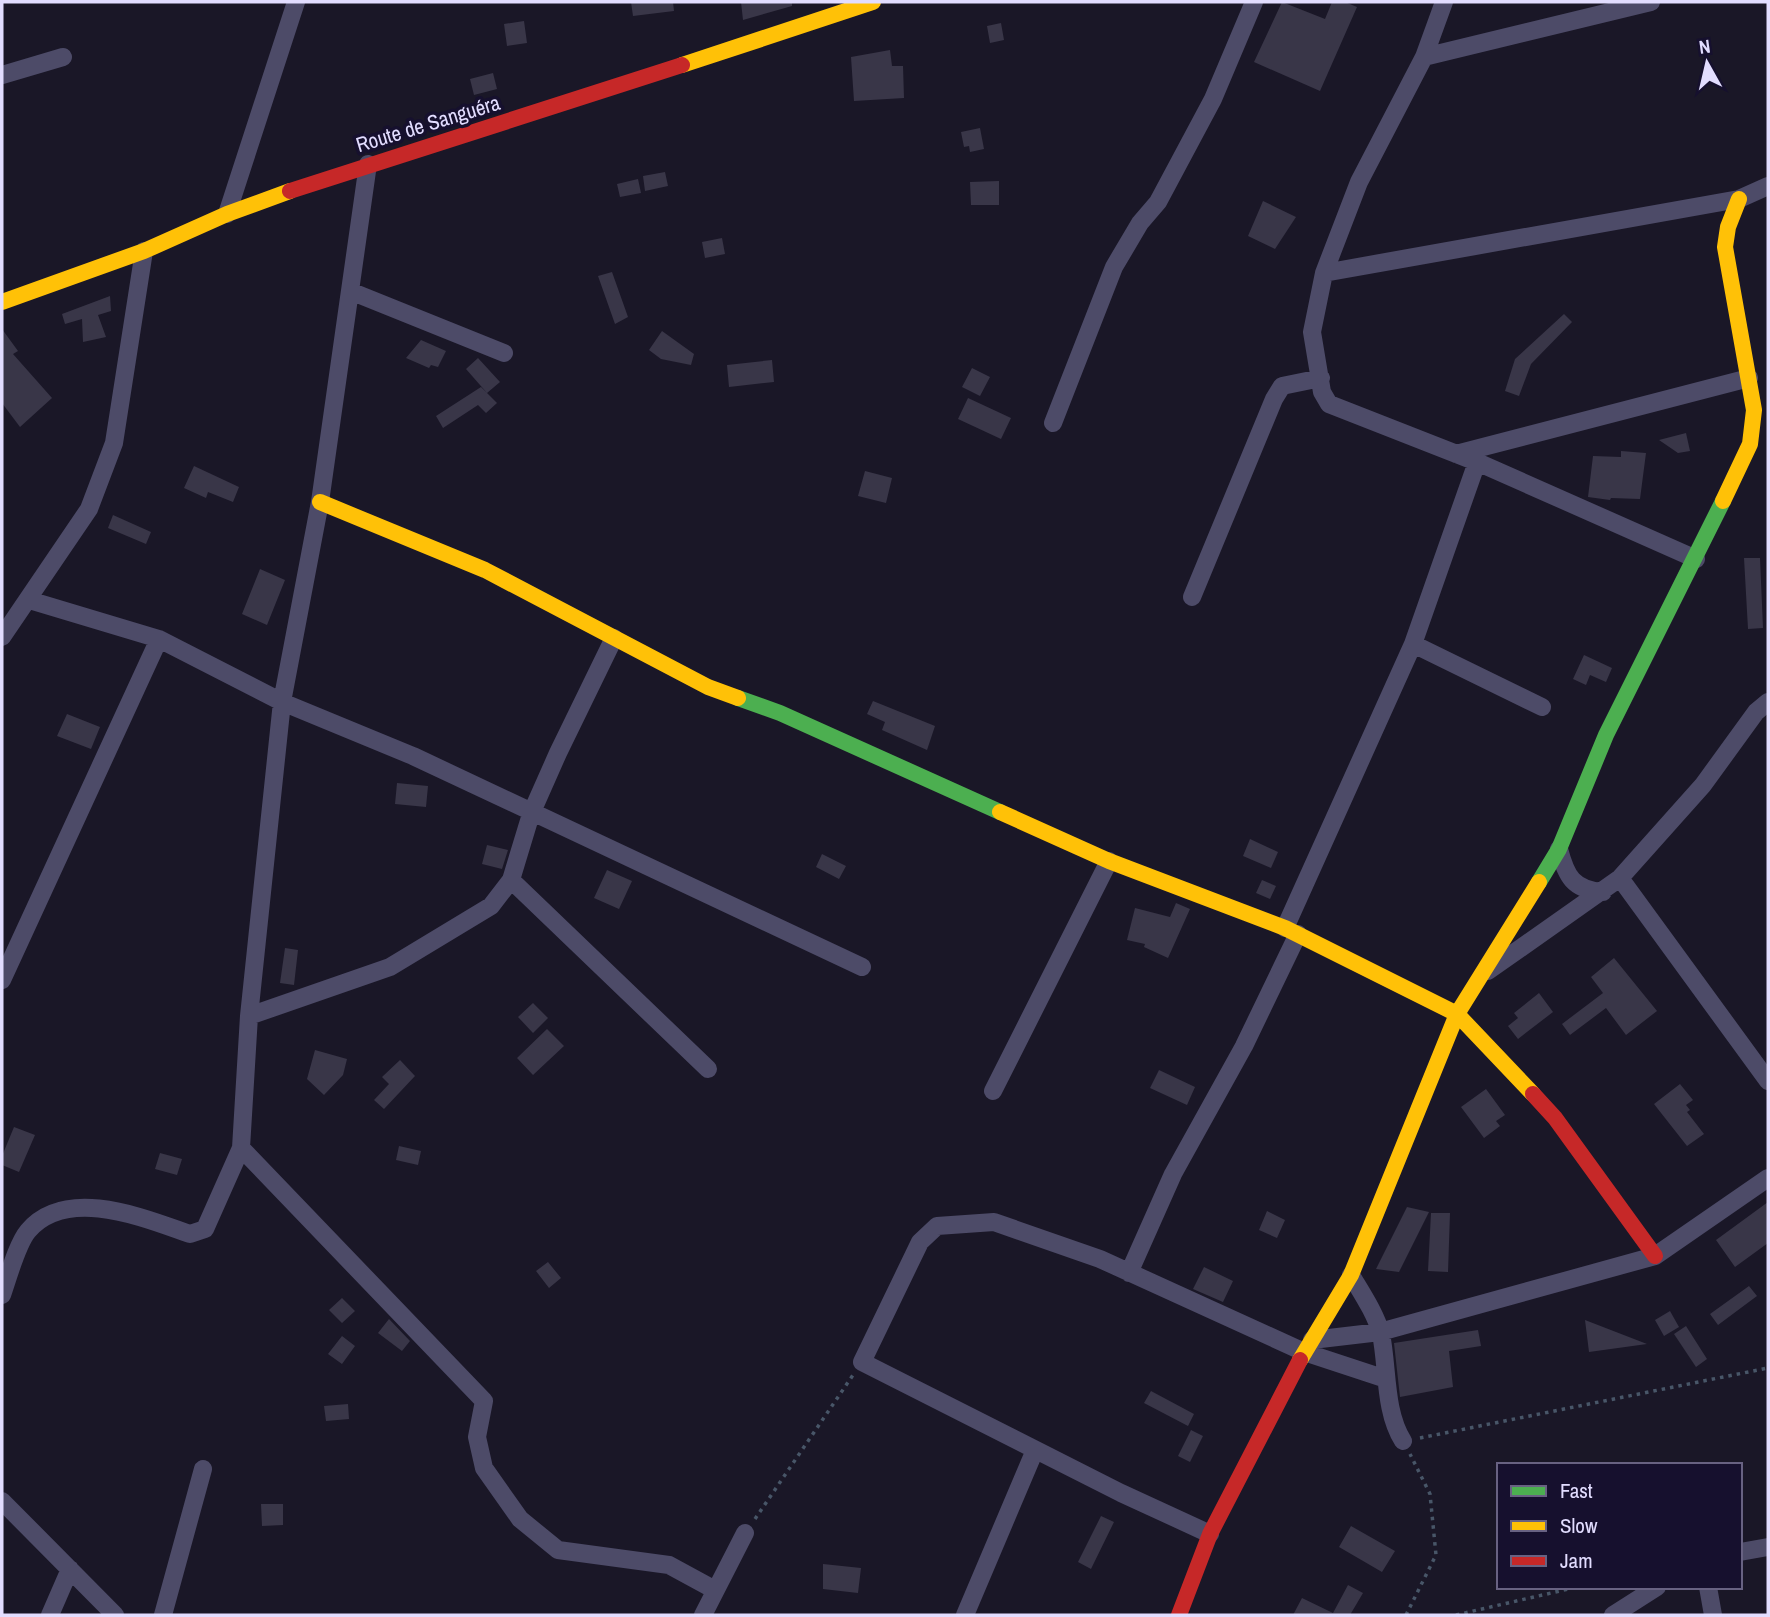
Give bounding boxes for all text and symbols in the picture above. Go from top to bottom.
north arrow [1672,28,1742,98]
text: N [1697,33,1712,60]
street label: Route de Sanguéra [352,88,504,159]
legend [1497,1463,1742,1589]
text: Fast [1560,1476,1593,1505]
text: Slow [1560,1511,1598,1540]
text: Jam [1560,1546,1593,1575]

